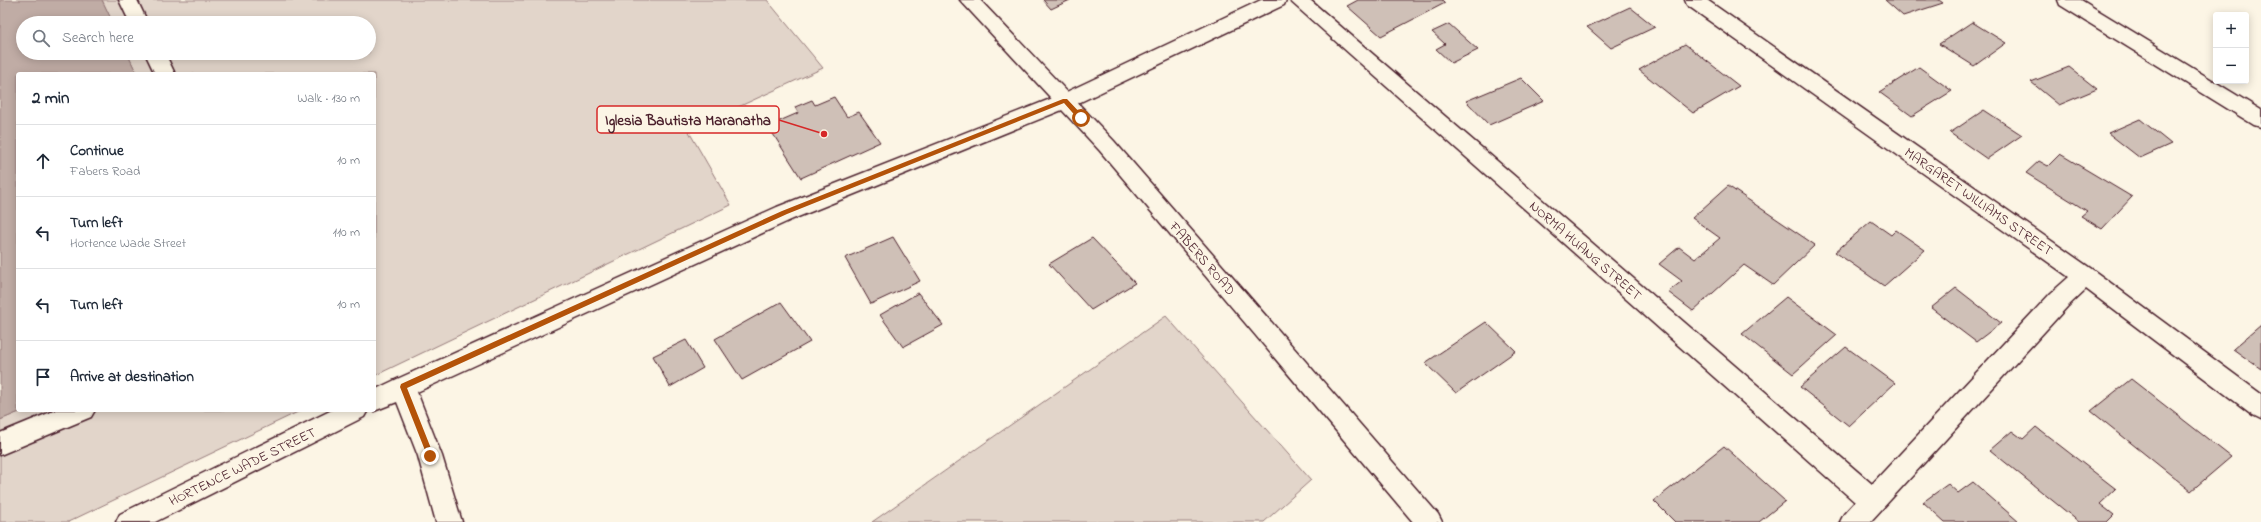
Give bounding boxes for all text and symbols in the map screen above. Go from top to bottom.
map controls [2213,12,2249,84]
button: + [2213,12,2249,48]
search box [16,16,376,60]
icon: search [30,27,52,49]
text: Search here [62,27,134,49]
button: − [2213,48,2249,84]
text: 2 min [32,86,69,111]
text: Walk · 130 m [297,89,360,108]
callout: Iglesia Bautista Maranatha [597,106,779,133]
route start [1072,109,1090,127]
text: Iglesia Bautista Maranatha [605,110,771,134]
text: Continue [70,140,124,162]
street label: MARGARET WILLIAMS STREET [1900,143,2057,262]
icon: ahead [32,150,54,172]
text: 10 m [337,151,360,170]
text: Fabers Road [70,162,140,181]
street label: NORMA HUANG STREET [1524,196,1646,306]
text: Turn left [70,212,123,234]
street label: FABERS ROAD [1163,217,1240,301]
icon: left [32,222,54,244]
text: 110 m [333,223,360,242]
text: Hortence Wade Street [70,234,186,253]
icon: left [32,294,54,316]
text: Turn left [70,294,123,316]
text: 10 m [337,295,360,314]
icon: arrive [32,366,54,388]
text: Arrive at destination [70,366,194,388]
street label: HORTENCE WADE STREET [166,423,320,512]
route end [421,447,439,465]

